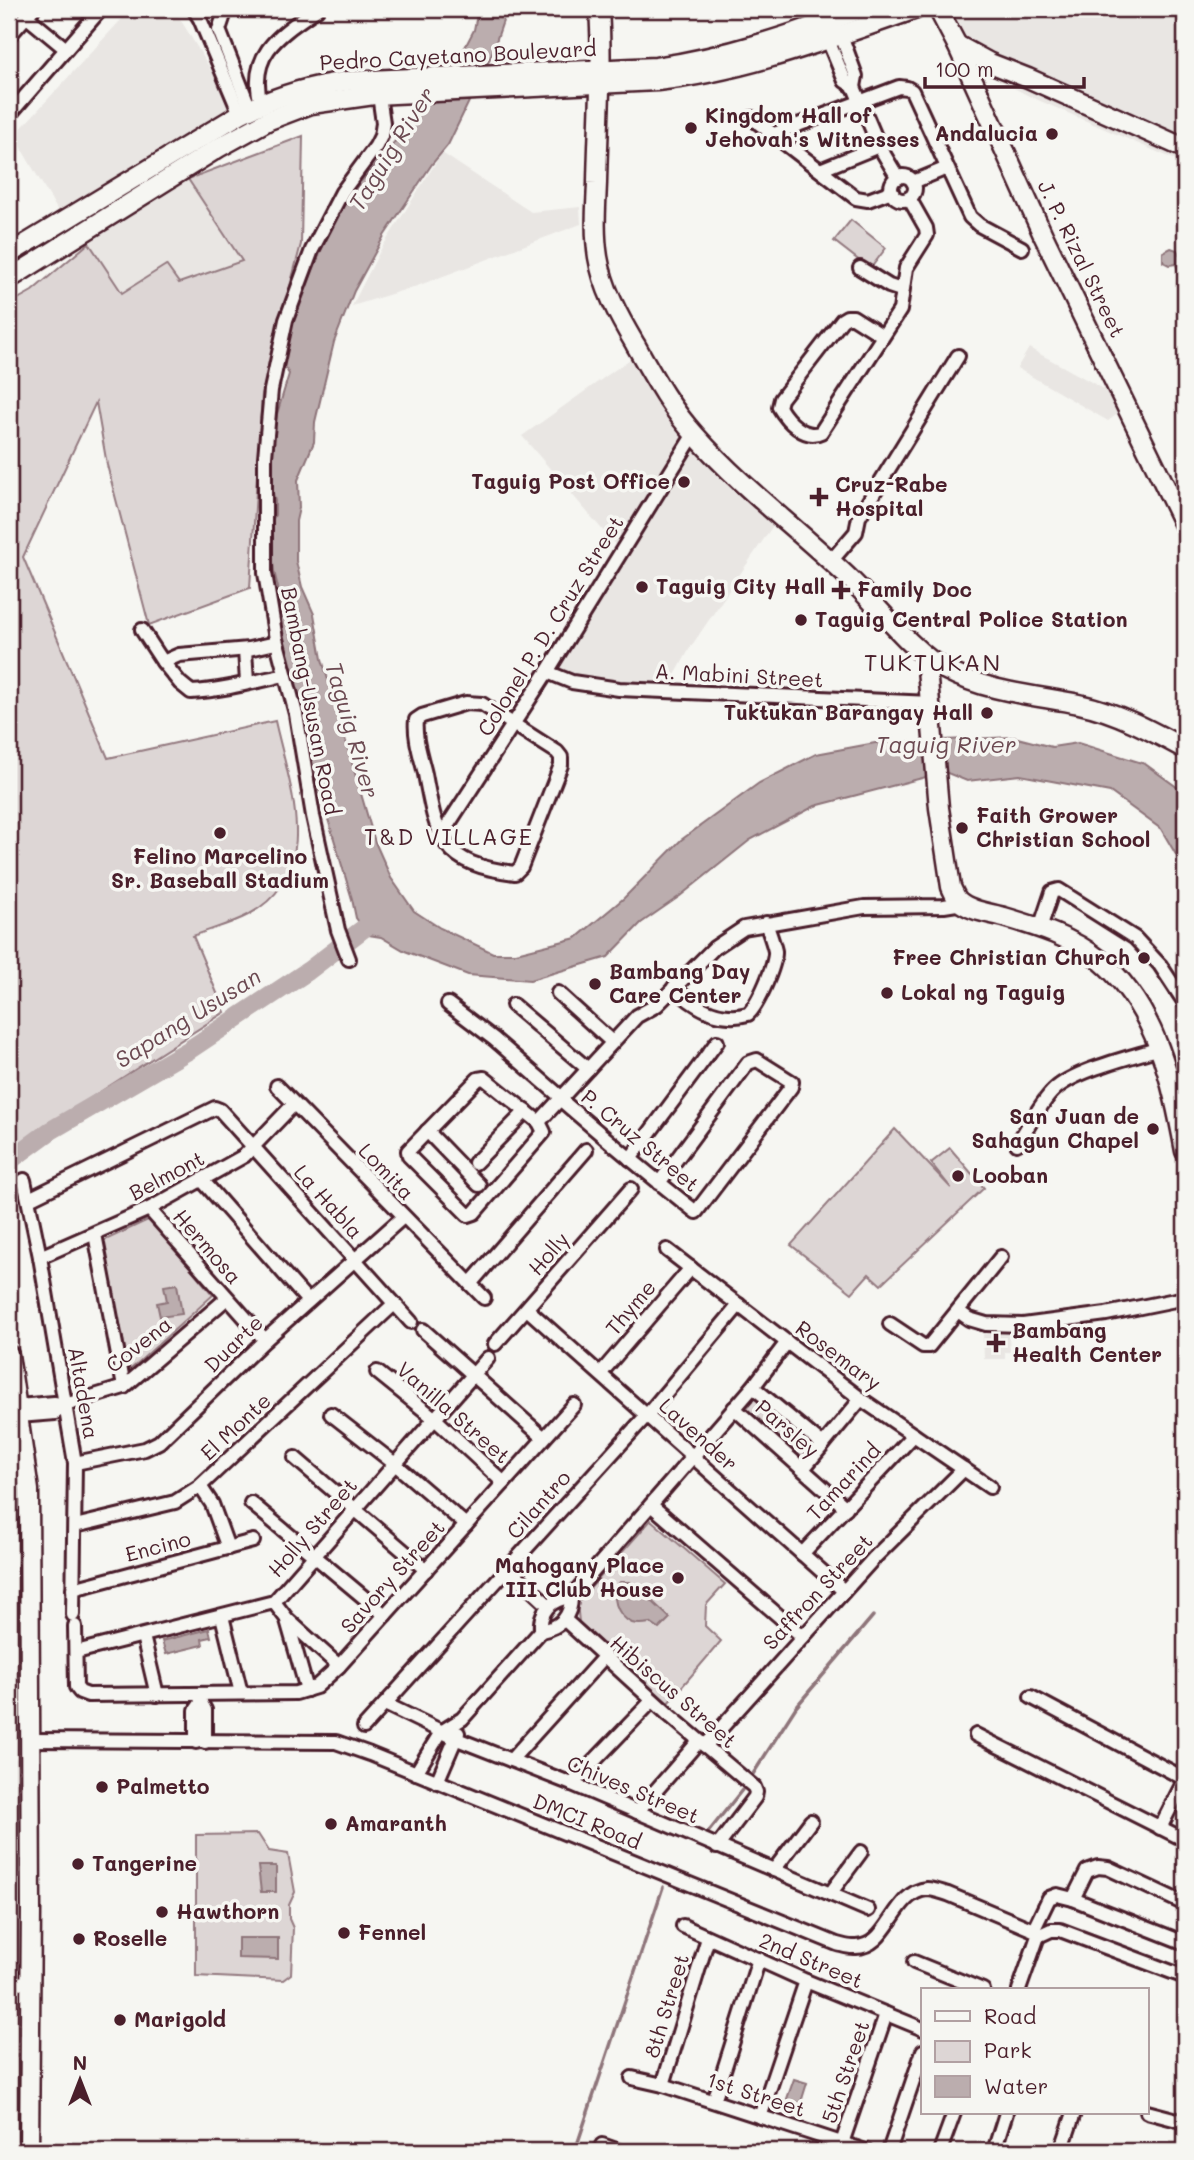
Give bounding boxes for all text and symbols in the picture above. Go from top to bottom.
street label: Pedro Cayetano Boulevard [319,34,597,75]
scale bar [925,46,1084,90]
text: 100 m [935,55,994,82]
water label: Taguig River [341,81,441,216]
place label: Kingdom Hall of Jehovah's Witnesses [705,101,920,152]
place label: Andalucia [935,119,1038,146]
marker: Kingdom Hall of Jehovah's Witnesses [683,120,699,136]
marker: Andalucia [1044,126,1060,142]
street label: J. P. Rizal Street [1033,175,1132,341]
place label: Taguig Post Office [471,467,670,494]
place label: Cruz-Rabe Hospital [835,470,948,521]
marker: Taguig Post Office [676,474,692,490]
marker: Cruz-Rabe Hospital [809,487,829,507]
street label: Colonel P. D. Cruz Street [471,510,629,741]
place label: Taguig City Hall [656,572,825,600]
place label: Family Doc [857,575,972,603]
marker: Taguig City Hall [634,579,650,595]
marker: Family Doc [831,580,851,600]
street label: Bambang-Ususan Road [276,584,347,817]
place label: Taguig Central Police Station [815,605,1128,632]
marker: Taguig Central Police Station [793,612,809,628]
district label: TUKTUKAN [864,646,1002,677]
street label: A. Mabini Street [654,657,824,692]
water label: Taguig River [319,658,387,801]
place label: Tuktukan Barangay Hall [724,698,973,726]
marker: Tuktukan Barangay Hall [979,705,995,721]
water label: Taguig River [876,729,1016,759]
place label: Faith Grower Christian School [976,801,1150,852]
marker: Faith Grower Christian School [954,820,970,836]
district label: T&D VILLAGE [364,821,534,851]
marker: Felino Marcelino Sr. Baseball Stadium [212,825,228,841]
place label: Felino Marcelino Sr. Baseball Stadium [111,842,329,893]
place label: Free Christian Church [892,943,1130,970]
marker: Free Christian Church [1136,950,1152,966]
place label: Bambang Day Care Center [609,957,750,1008]
water label: Sapang Ususan [109,960,266,1074]
marker: Bambang Day Care Center [587,976,603,992]
place label: Lokal ng Taguig [901,978,1065,1005]
marker: Lokal ng Taguig [879,985,895,1001]
street label: P. Cruz Street [576,1083,706,1197]
place label: San Juan de Sahagun Chapel [972,1102,1139,1153]
marker: San Juan de Sahagun Chapel [1145,1121,1161,1137]
street label: Lomita [353,1137,421,1205]
street label: Belmont [124,1144,209,1206]
street label: La Habla [289,1158,369,1244]
place label: Looban [972,1161,1048,1188]
marker: Looban [950,1168,966,1184]
street label: Hermosa [168,1203,248,1289]
street label: Holly [522,1226,574,1280]
street label: Thyme [599,1274,661,1340]
street label: Duarte [198,1308,268,1378]
street label: Covena [100,1310,176,1378]
street label: Rosemary [791,1314,887,1396]
place label: Bambang Health Center [1012,1316,1162,1367]
marker: Bambang Health Center [986,1333,1006,1353]
street label: Altadena [63,1345,106,1441]
street label: Vanilla Street [392,1355,516,1469]
street label: El Monte [194,1386,276,1465]
street label: Lavender [654,1391,744,1476]
street label: Parsley [750,1393,825,1463]
street label: Tamarind [800,1436,886,1525]
street label: Cilantro [500,1464,576,1544]
street label: Holly Street [261,1472,362,1582]
street label: Savory Street [334,1514,450,1638]
street label: Encino [122,1524,193,1567]
street label: Saffron Street [756,1527,878,1655]
place label: Mahogany Place III Club House [495,1551,664,1602]
marker: Mahogany Place III Club House [670,1570,686,1586]
street label: Hibiscus Street [605,1629,743,1753]
street label: Chives Street [563,1749,704,1829]
place label: Palmetto [116,1772,210,1799]
marker: Palmetto [94,1779,110,1795]
street label: DMCI Road [529,1787,646,1855]
place label: Amaranth [345,1809,447,1836]
marker: Amaranth [323,1816,339,1832]
place label: Tangerine [92,1849,197,1876]
marker: Tangerine [70,1856,86,1872]
place label: Hawthorn [176,1897,279,1924]
marker: Hawthorn [154,1904,170,1920]
place label: Fennel [358,1918,426,1945]
place label: Roselle [93,1924,167,1951]
marker: Fennel [336,1925,352,1941]
street label: 2nd Street [756,1926,868,1994]
marker: Roselle [71,1931,87,1947]
street label: 8th Street [637,1950,694,2061]
legend [921,1988,1148,2114]
text: Road [984,2002,1036,2029]
place label: Marigold [134,2005,226,2032]
marker: Marigold [112,2012,128,2028]
street label: 5th Street [814,2017,875,2126]
text: Park [984,2036,1032,2063]
north arrow [46,2044,116,2114]
text: N [73,2050,87,2075]
street label: 1st Street [704,2065,809,2122]
text: Water [984,2072,1048,2099]

